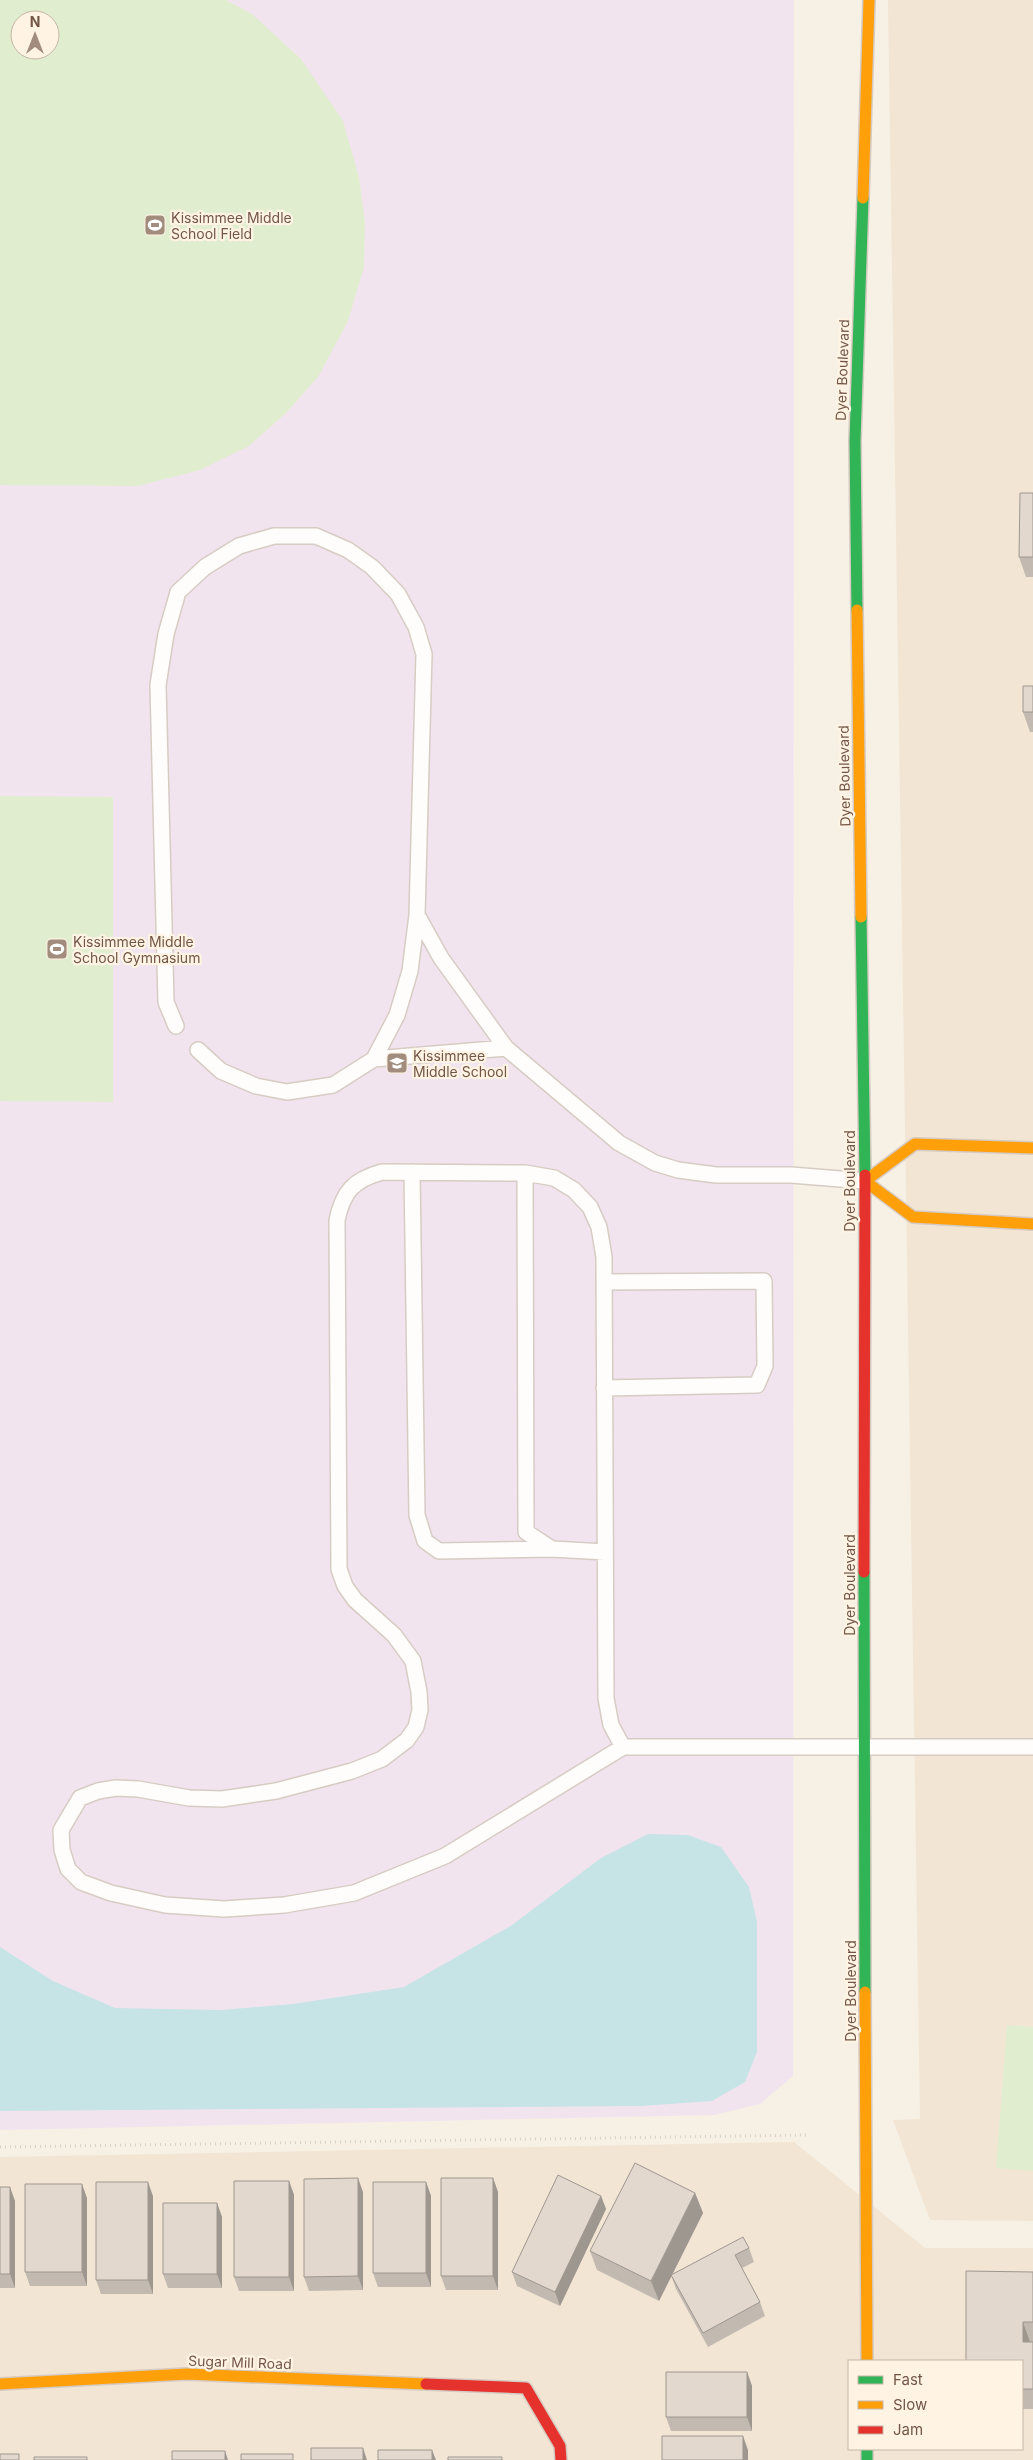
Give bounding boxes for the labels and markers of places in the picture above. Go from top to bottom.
place label: Kissimmee Middle School Field [171,209,292,242]
sports icon: Kissimmee Middle School Field [143,213,167,237]
place label: Kissimmee Middle School Gymnasium [73,933,200,966]
sports icon: Kissimmee Middle School Gymnasium [45,937,69,961]
place label: Kissimmee Middle School [413,1047,507,1080]
school or university icon: Kissimmee Middle School [385,1051,409,1075]

